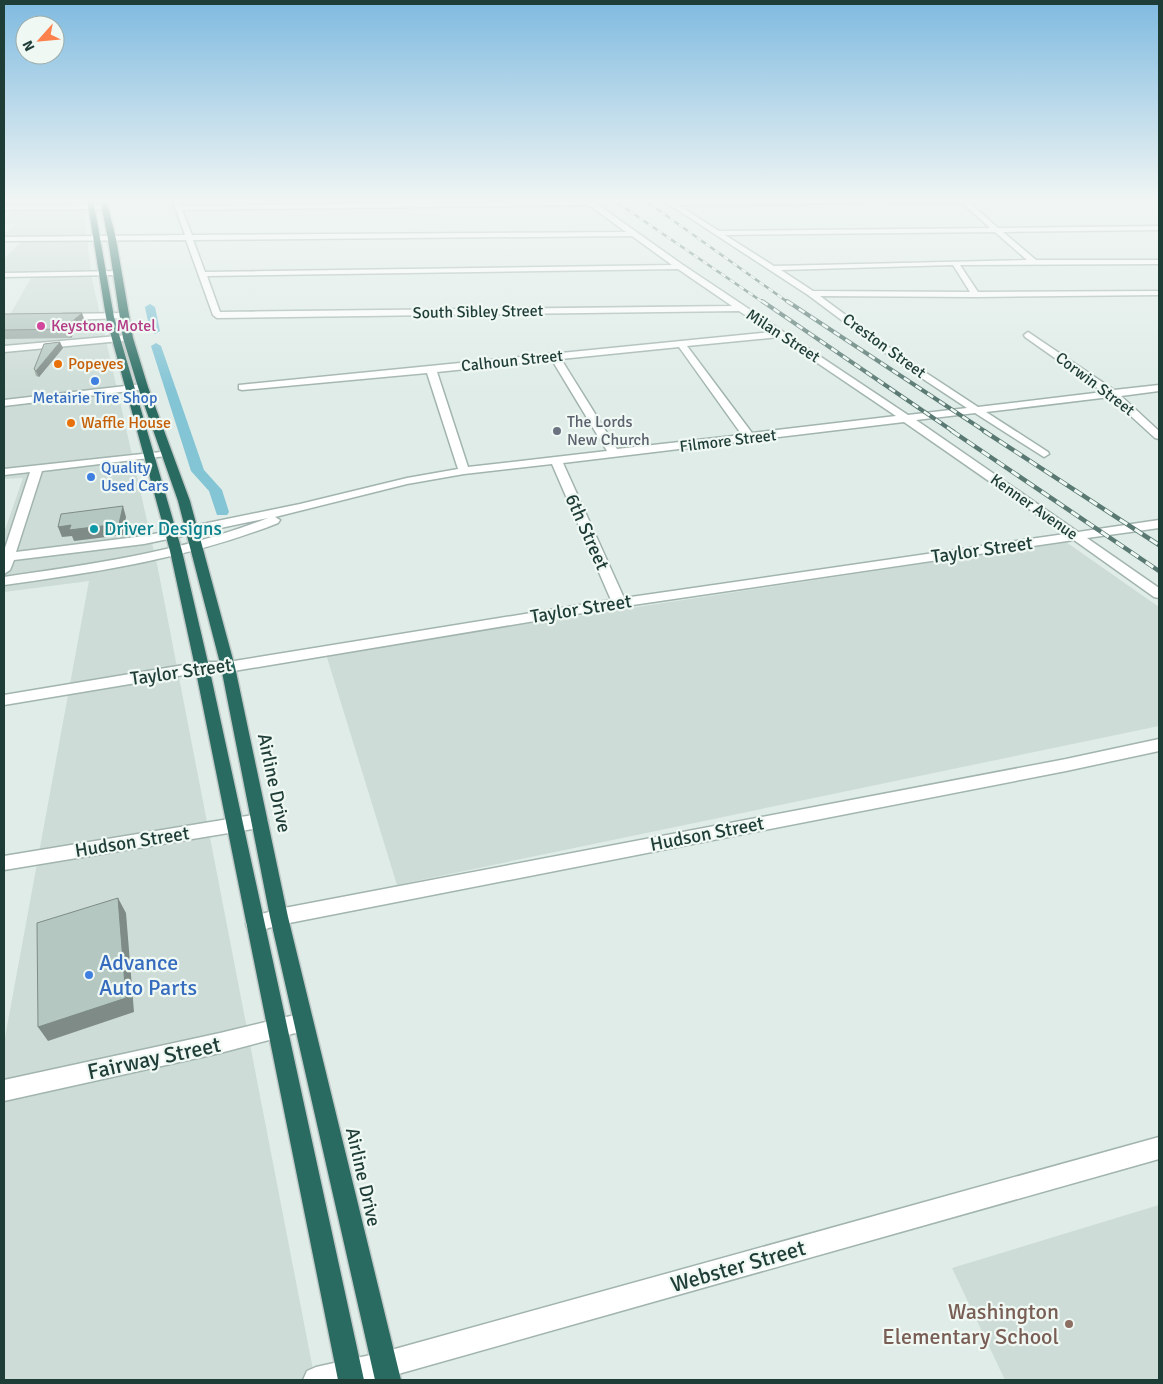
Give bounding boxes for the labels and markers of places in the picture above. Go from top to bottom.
place label: Keystone Motel [51,316,156,336]
marker: Keystone Motel [35,320,47,332]
place label: Popeyes [68,354,124,374]
marker: Popeyes [52,358,64,370]
marker: Metairie Tire Shop [89,375,101,387]
place label: Metairie Tire Shop [33,388,157,408]
place label: The Lords New Church [567,412,650,450]
place label: Waffle House [81,413,171,433]
marker: Waffle House [65,417,77,429]
marker: The Lords New Church [551,425,563,437]
place label: Quality Used Cars [101,458,169,496]
marker: Quality Used Cars [85,471,97,483]
place label: Driver Designs [104,517,222,541]
marker: Driver Designs [88,523,100,535]
place label: Advance Auto Parts [99,949,197,1001]
marker: Advance Auto Parts [83,969,95,981]
place label: Washington Elementary School [882,1298,1059,1350]
marker: Washington Elementary School [1063,1318,1075,1330]

